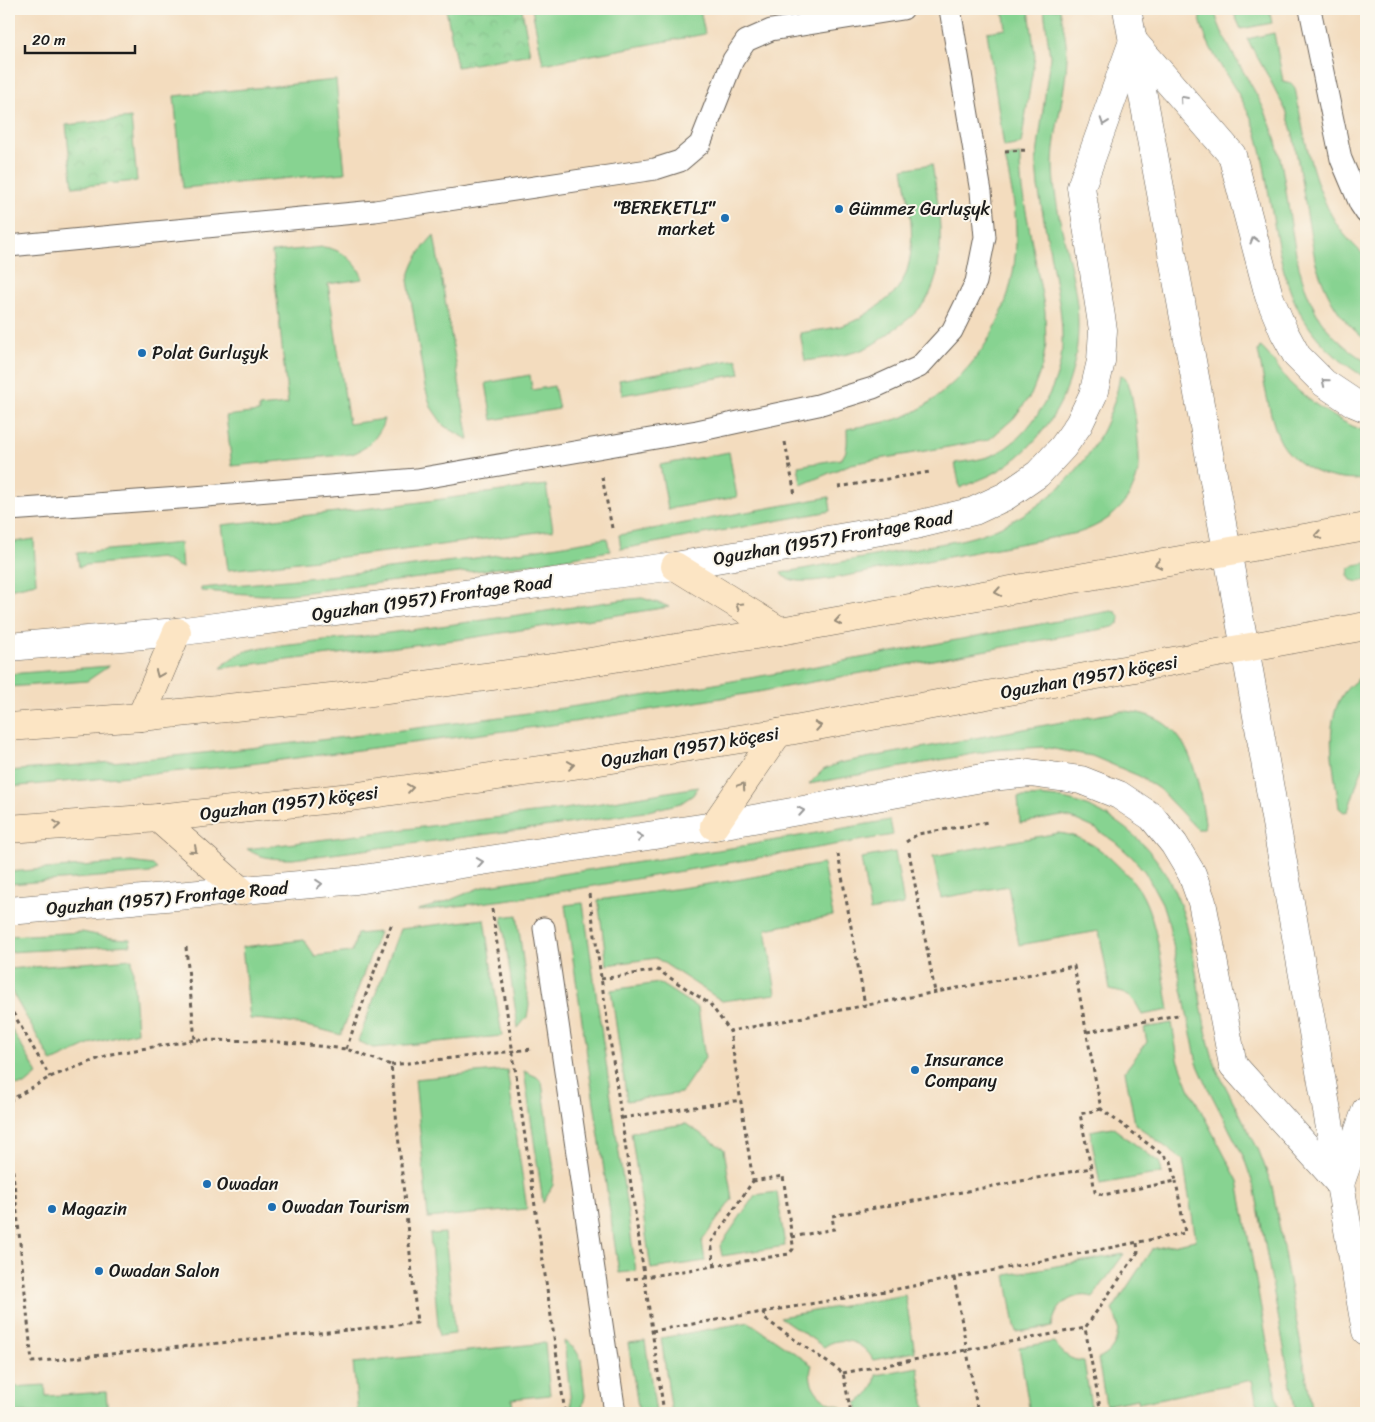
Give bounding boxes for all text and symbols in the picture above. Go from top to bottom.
scale bar [25,22,135,54]
text: 20 m [32,27,66,53]
one-way arrow [1180,95,1189,104]
one-way arrow [1100,117,1110,126]
place label: "BEREKETLI" market [613,192,717,245]
place label: Gümmez Gurluşyk [849,193,991,225]
marker: Gümmez Gurluşyk [833,203,845,215]
marker: "BEREKETLI" market [719,212,731,224]
one-way arrow [1249,236,1260,245]
place label: Polat Gurluşyk [152,337,269,369]
marker: Polat Gurluşyk [136,347,148,359]
one-way arrow [1322,380,1331,388]
street label: Oguzhan (1957) Frontage Road [711,501,957,575]
one-way arrow [1314,530,1323,540]
one-way arrow [1154,558,1163,568]
street label: Oguzhan (1957) Frontage Road [310,565,556,631]
one-way arrow [994,587,1003,597]
one-way arrow [735,602,744,612]
one-way arrow [834,615,843,625]
street label: Oguzhan (1957) köçesi [998,645,1181,708]
one-way arrow [154,669,165,678]
street label: Oguzhan (1957) köçesi [599,717,782,777]
one-way arrow [814,721,822,732]
one-way arrow [568,760,576,771]
street label: Oguzhan (1957) köçesi [198,776,381,830]
one-way arrow [736,782,745,792]
one-way arrow [407,783,415,794]
one-way arrow [796,806,805,816]
one-way arrow [54,820,62,831]
one-way arrow [636,833,645,843]
one-way arrow [189,844,198,853]
one-way arrow [475,857,484,867]
street label: Oguzhan (1957) Frontage Road [45,871,291,925]
one-way arrow [315,879,323,890]
place label: Insurance Company [924,1044,1004,1097]
marker: Insurance Company [909,1064,921,1076]
place label: Owadan [217,1168,279,1200]
marker: Owadan [201,1178,213,1190]
place label: Owadan Tourism [282,1191,410,1223]
place label: Magazin [62,1193,127,1225]
marker: Owadan Tourism [266,1201,278,1213]
marker: Magazin [46,1203,58,1215]
place label: Owadan Salon [109,1255,220,1287]
marker: Owadan Salon [93,1265,105,1277]

